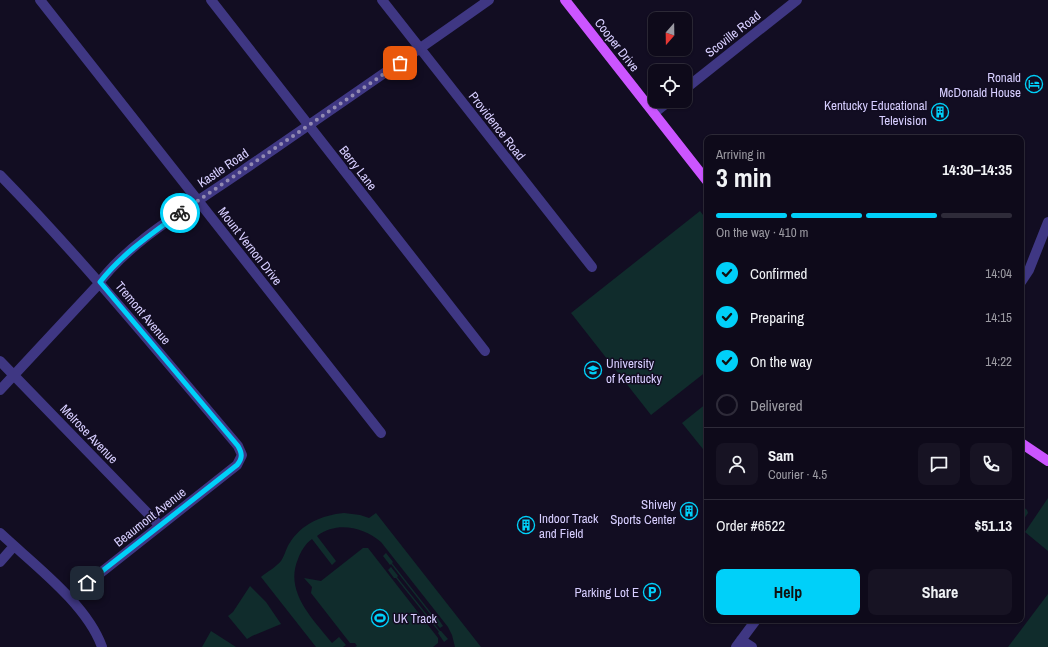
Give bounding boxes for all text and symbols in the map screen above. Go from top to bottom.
street label: Scoville Road [702,7,764,61]
north arrow [648,12,692,56]
map controls [648,12,692,108]
street label: Cooper Drive [591,15,643,75]
pin [383,46,417,80]
icon: bag [389,52,411,74]
button: locate [648,64,692,108]
place label: Ronald McDonald House [939,69,1021,101]
hotel icon: Ronald McDonald House [1024,74,1044,94]
street label: Providence Road [465,88,529,164]
place label: Kentucky Educational Television [824,97,927,129]
building icon: Kentucky Educational Television [930,102,950,122]
street label: Berry Lane [335,142,381,194]
street label: Kastle Road [194,145,252,191]
text: Arriving in [716,146,765,163]
text: 14:30–14:35 [942,159,1012,180]
text: 3 min [716,160,772,195]
courier [160,193,200,233]
icon: bike [169,202,191,224]
street label: Mount Vernon Drive [214,203,286,289]
text: On the way · 410 m [716,224,808,241]
icon: check [716,262,738,284]
text: Confirmed [750,263,807,284]
text: 14:04 [985,265,1012,282]
street label: Tremont Avenue [112,278,175,348]
icon: check [716,306,738,328]
text: Preparing [750,307,804,328]
text: 14:15 [985,309,1012,326]
icon: check [716,350,738,372]
text: On the way [750,351,812,372]
text: 14:22 [985,353,1012,370]
place label: University of Kentucky [606,355,662,387]
school or university icon: University of Kentucky [583,360,603,380]
text: Delivered [750,395,803,416]
street label: Melrose Avenue [56,401,122,467]
button: person [716,443,758,485]
button: chat [918,443,960,485]
button: phone [970,443,1012,485]
text: Sam [768,445,794,466]
text: Courier · 4.5 [768,466,827,483]
street label: Beaumont Avenue [111,483,190,550]
place label: Shively Sports Center [610,496,677,528]
building icon: Shively Sports Center [679,501,699,521]
place label: Indoor Track and Field [539,510,599,542]
building icon: Indoor Track and Field [516,515,536,535]
text: Order #6522 [716,515,785,536]
text: $51.13 [974,515,1012,536]
pin [70,566,104,600]
button: Help [716,569,860,615]
button: Share [868,569,1012,615]
icon: home [76,572,98,594]
parking icon: Parking Lot E [642,582,662,602]
place label: Parking Lot E [574,584,639,601]
sports icon: UK Track [370,608,390,628]
place label: UK Track [393,610,438,627]

